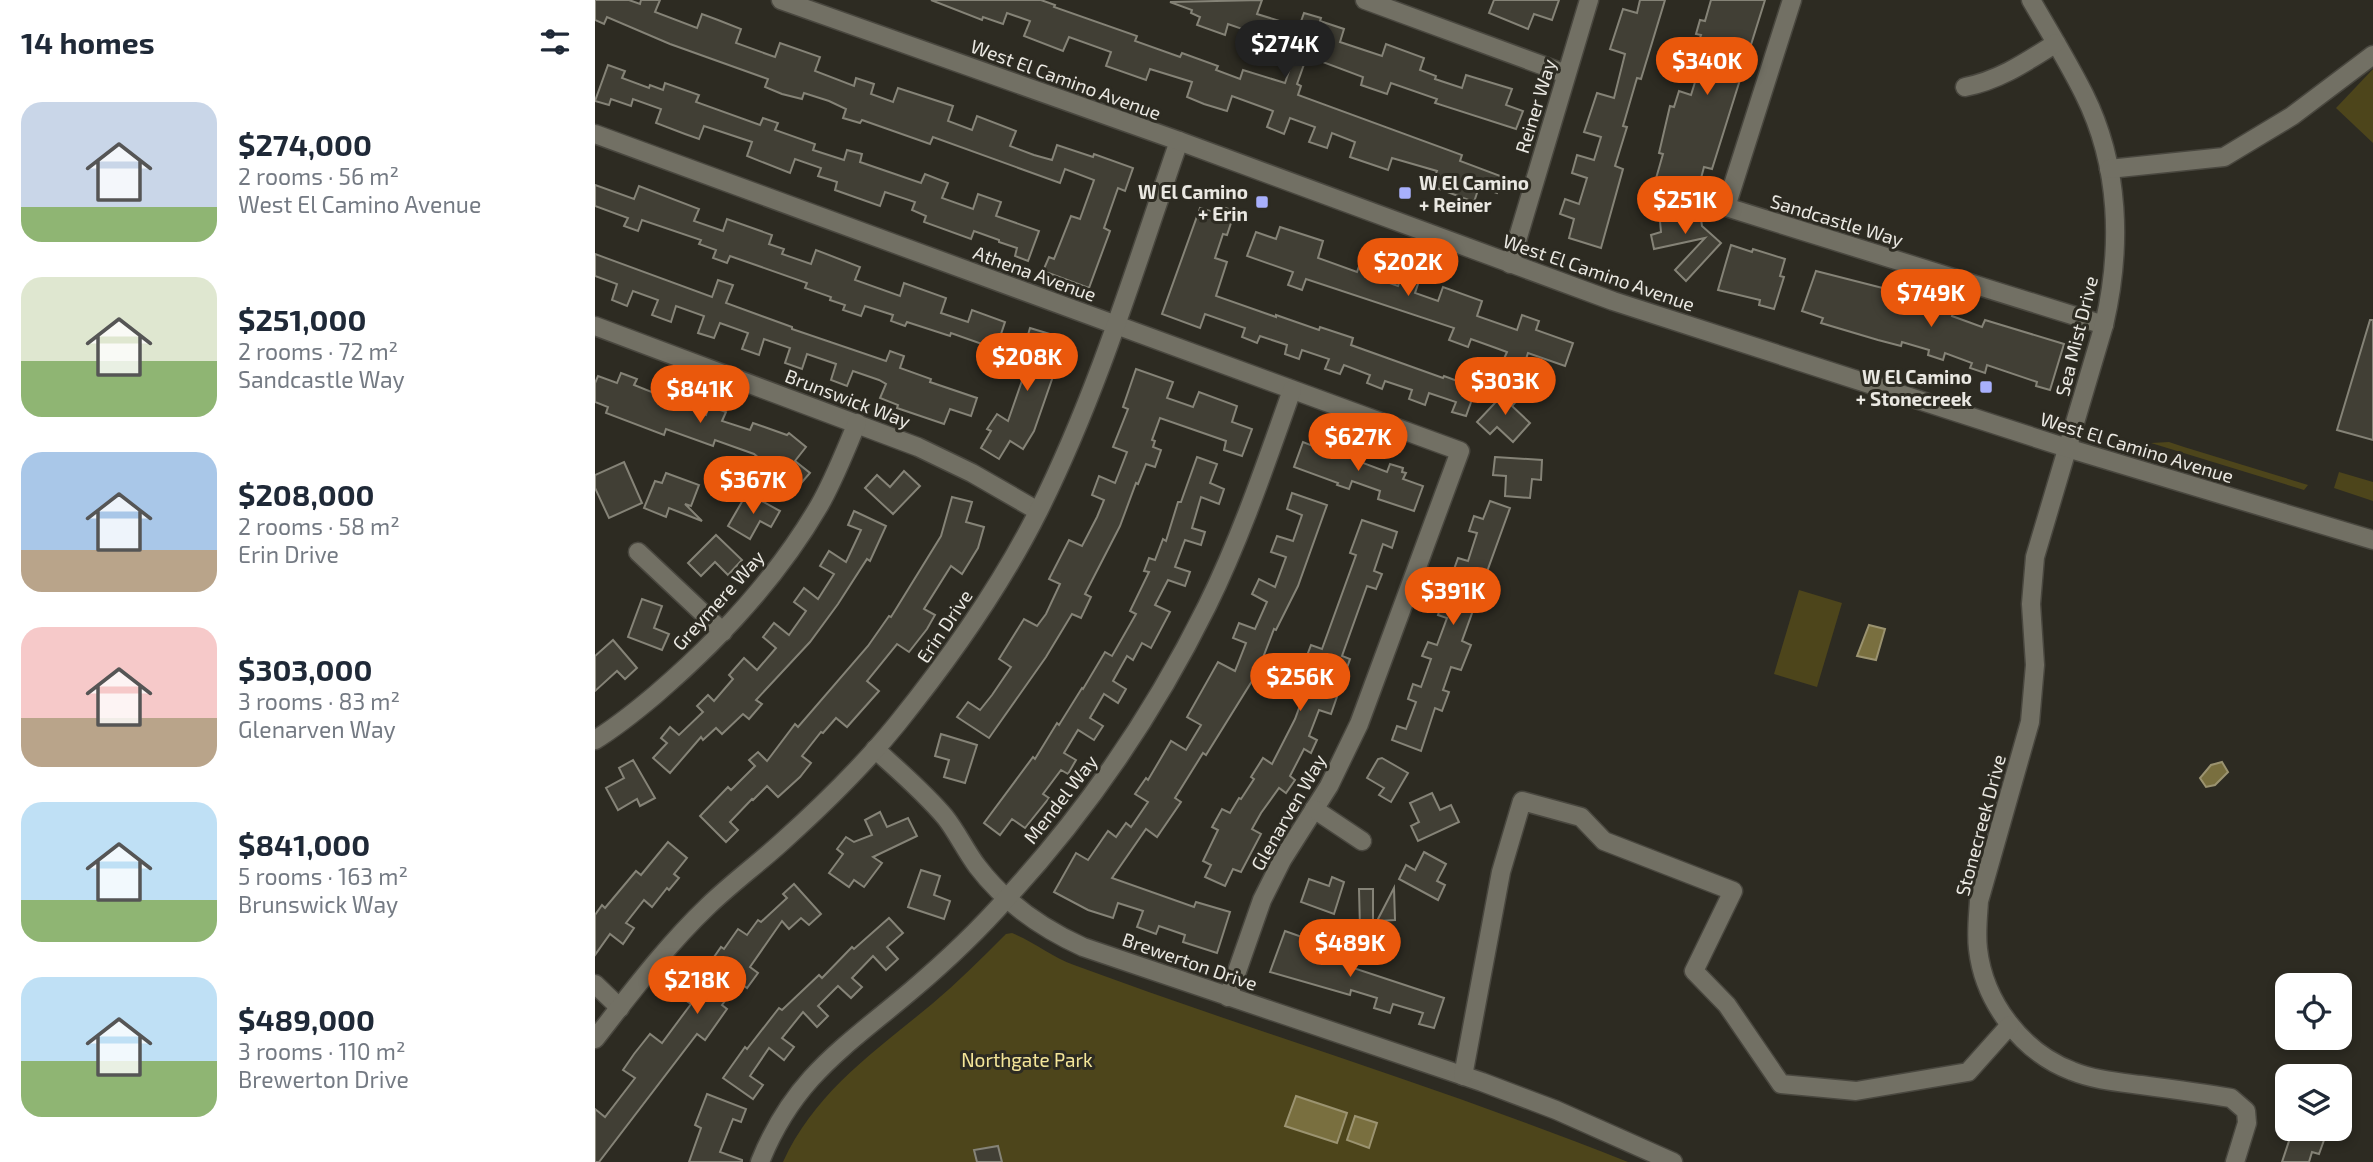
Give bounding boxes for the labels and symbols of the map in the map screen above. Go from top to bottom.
pin: $274K [1236,20,1334,80]
street label: West El Camino Avenue [968,34,1164,124]
pin: $340K [1658,38,1756,97]
street label: Reiner Way [1510,56,1560,156]
place label: W El Camino + Reiner [1419,171,1529,216]
pin: $251K [1636,176,1734,236]
place label: W El Camino + Erin [1138,180,1248,225]
marker: W El Camino + Reiner [1397,185,1413,201]
street label: Sandcastle Way [1768,189,1906,251]
marker: W El Camino + Erin [1254,194,1270,210]
street label: West El Camino Avenue [1500,228,1698,316]
pin: $202K [1359,238,1457,298]
street label: Athena Avenue [970,240,1100,306]
pin: $749K [1882,270,1980,329]
street label: Sea Mist Drive [2050,273,2102,399]
pin: $208K [978,334,1076,393]
pin: $303K [1456,358,1554,417]
street label: Brunswick Way [782,364,914,432]
place label: W El Camino + Stonecreek [1856,365,1972,410]
pin: $841K [651,366,749,425]
marker: W El Camino + Stonecreek [1978,379,1994,395]
street label: West El Camino Avenue [2038,407,2236,487]
pin: $627K [1309,414,1407,473]
pin: $367K [704,456,802,516]
street label: Greymere Way [667,545,769,655]
pin: $391K [1404,568,1502,627]
street label: Erin Drive [911,585,977,667]
pin: $256K [1251,654,1349,713]
street label: Mendel Way [1018,750,1102,848]
street label: Glenarven Way [1245,750,1331,874]
street label: Stonecreek Drive [1950,752,2010,898]
pin: $489K [1301,920,1399,979]
street label: Brewerton Drive [1120,927,1260,995]
pin: $218K [648,956,746,1016]
park label: Northgate Park [961,1048,1093,1071]

